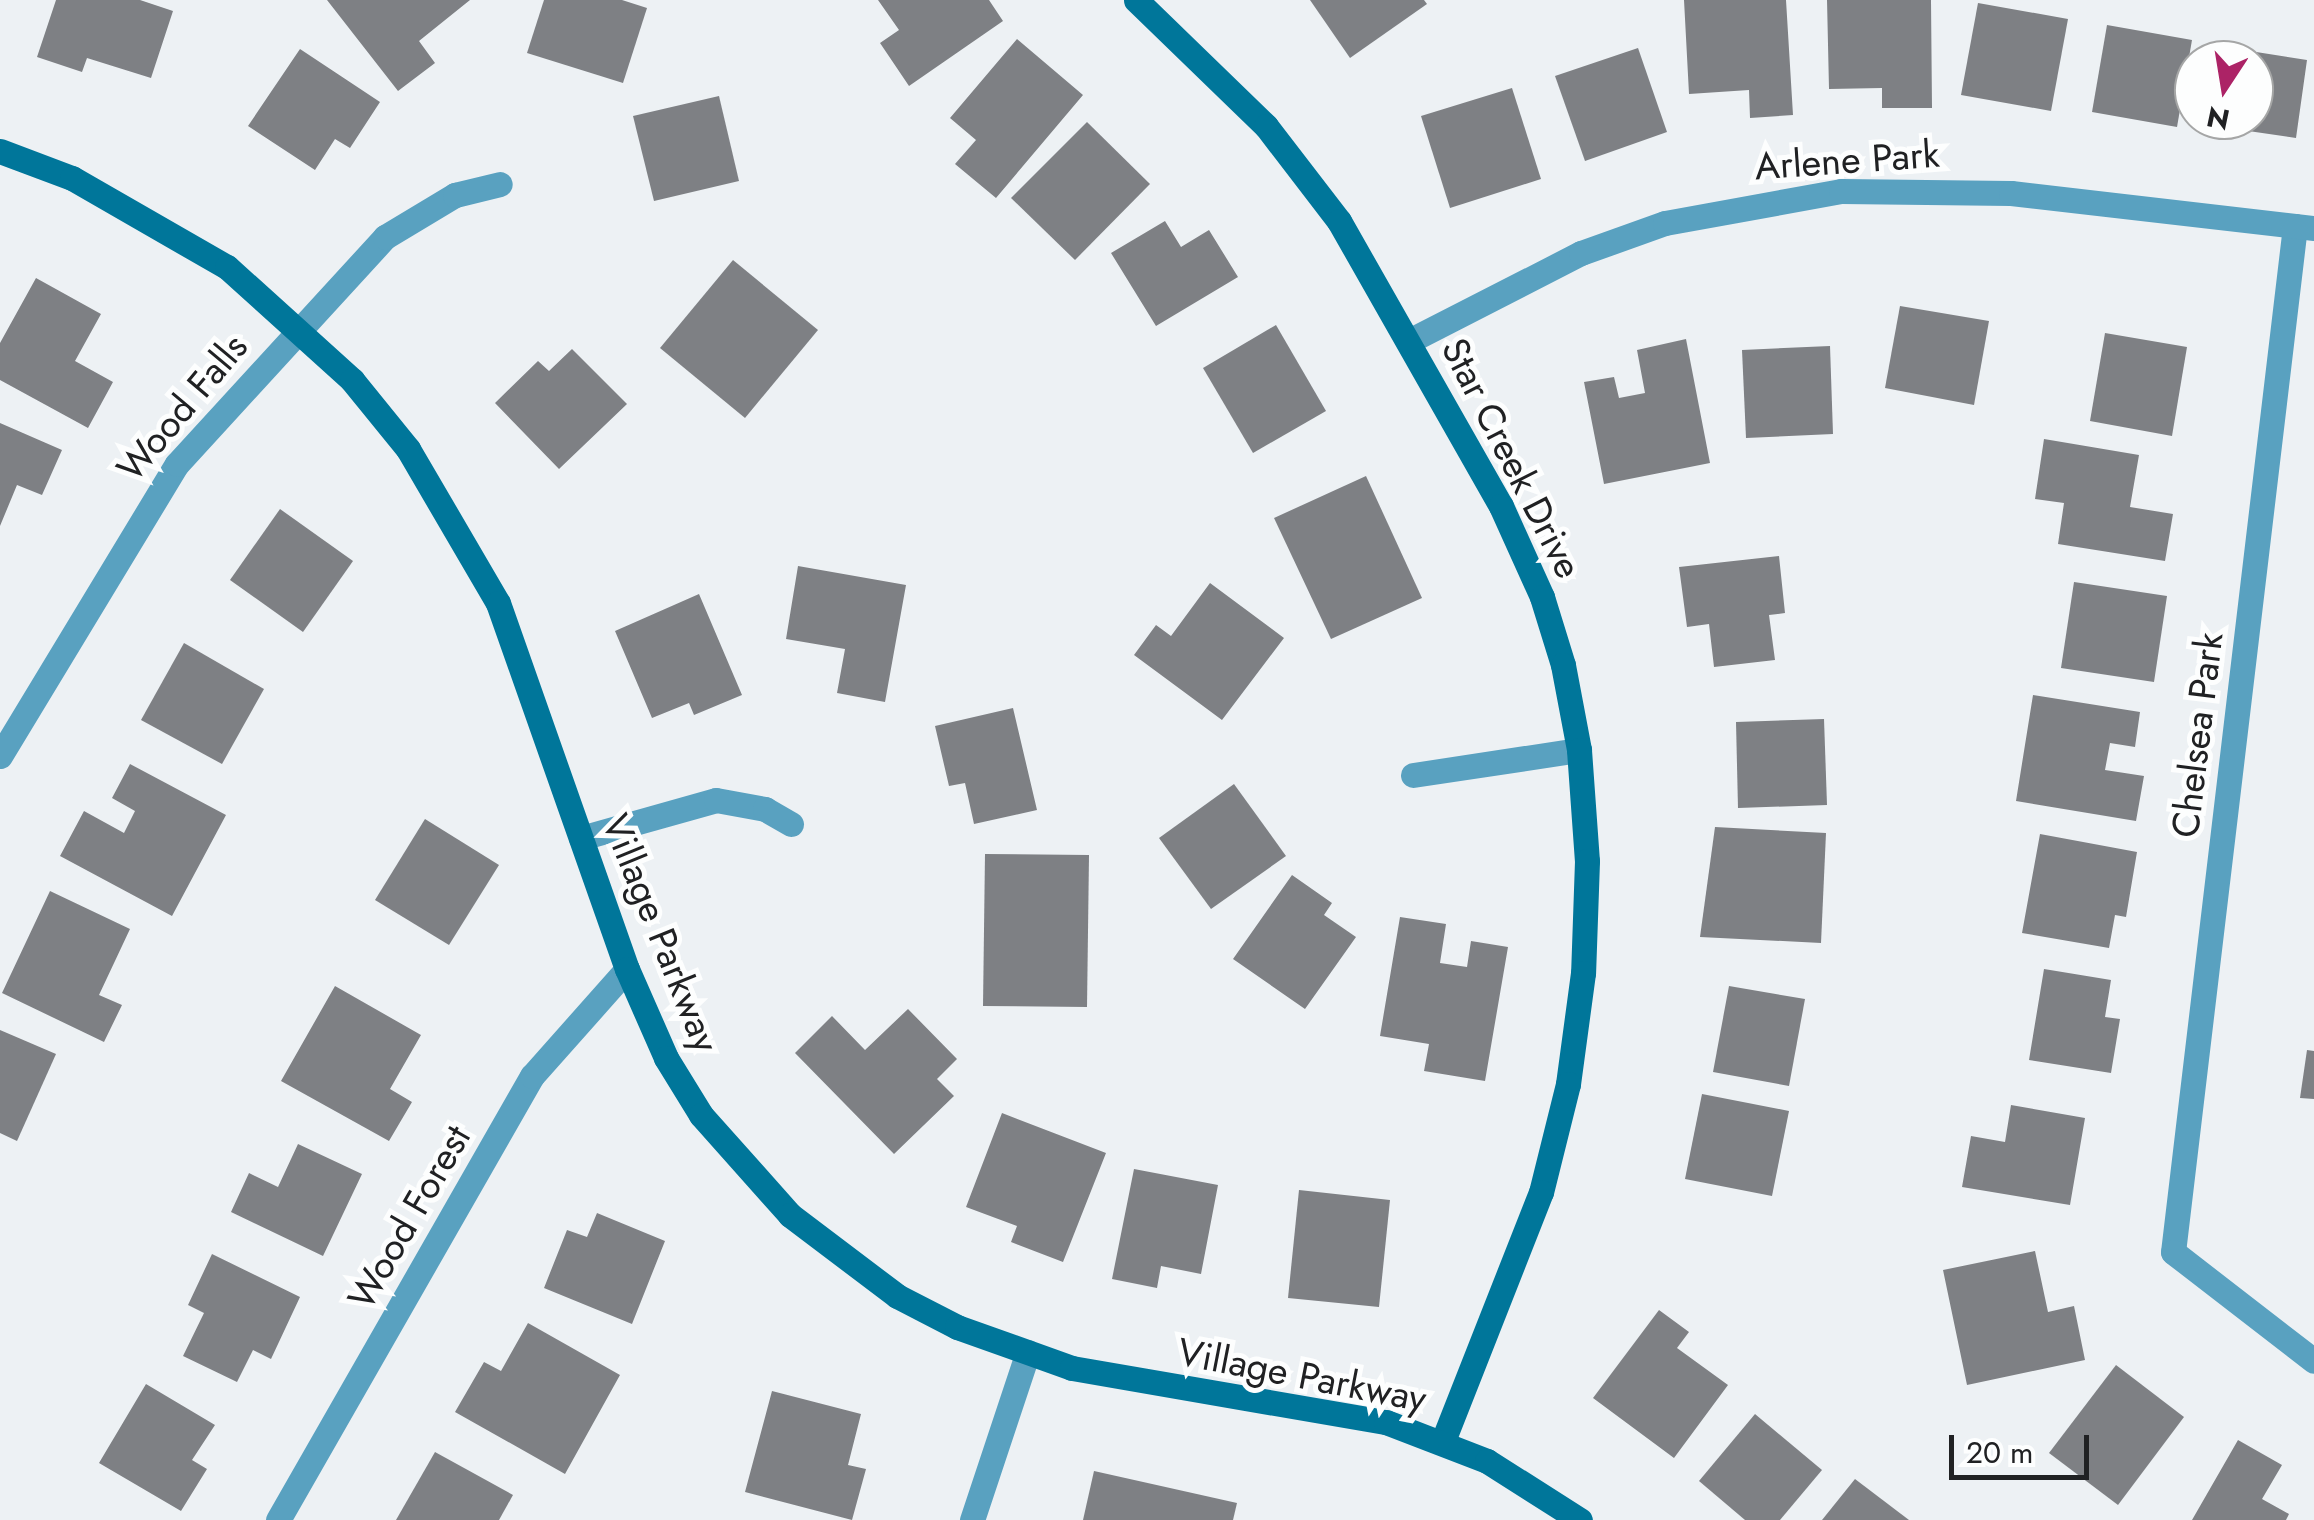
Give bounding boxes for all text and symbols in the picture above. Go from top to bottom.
north arrow [2174,40,2274,140]
text: N [2203,96,2233,140]
street label: Arlene Park [1753,131,1941,189]
street label: Wood Falls [107,324,257,490]
street label: Star Creek Drive [1432,331,1592,585]
street label: Chelsea Park [2162,630,2232,840]
street label: Village Parkway [593,808,729,1058]
street label: Wood Forest [338,1117,480,1317]
street label: Village Parkway [1174,1329,1430,1421]
scale bar [1954,1415,2094,1477]
text: 20 m [1966,1431,2033,1474]

